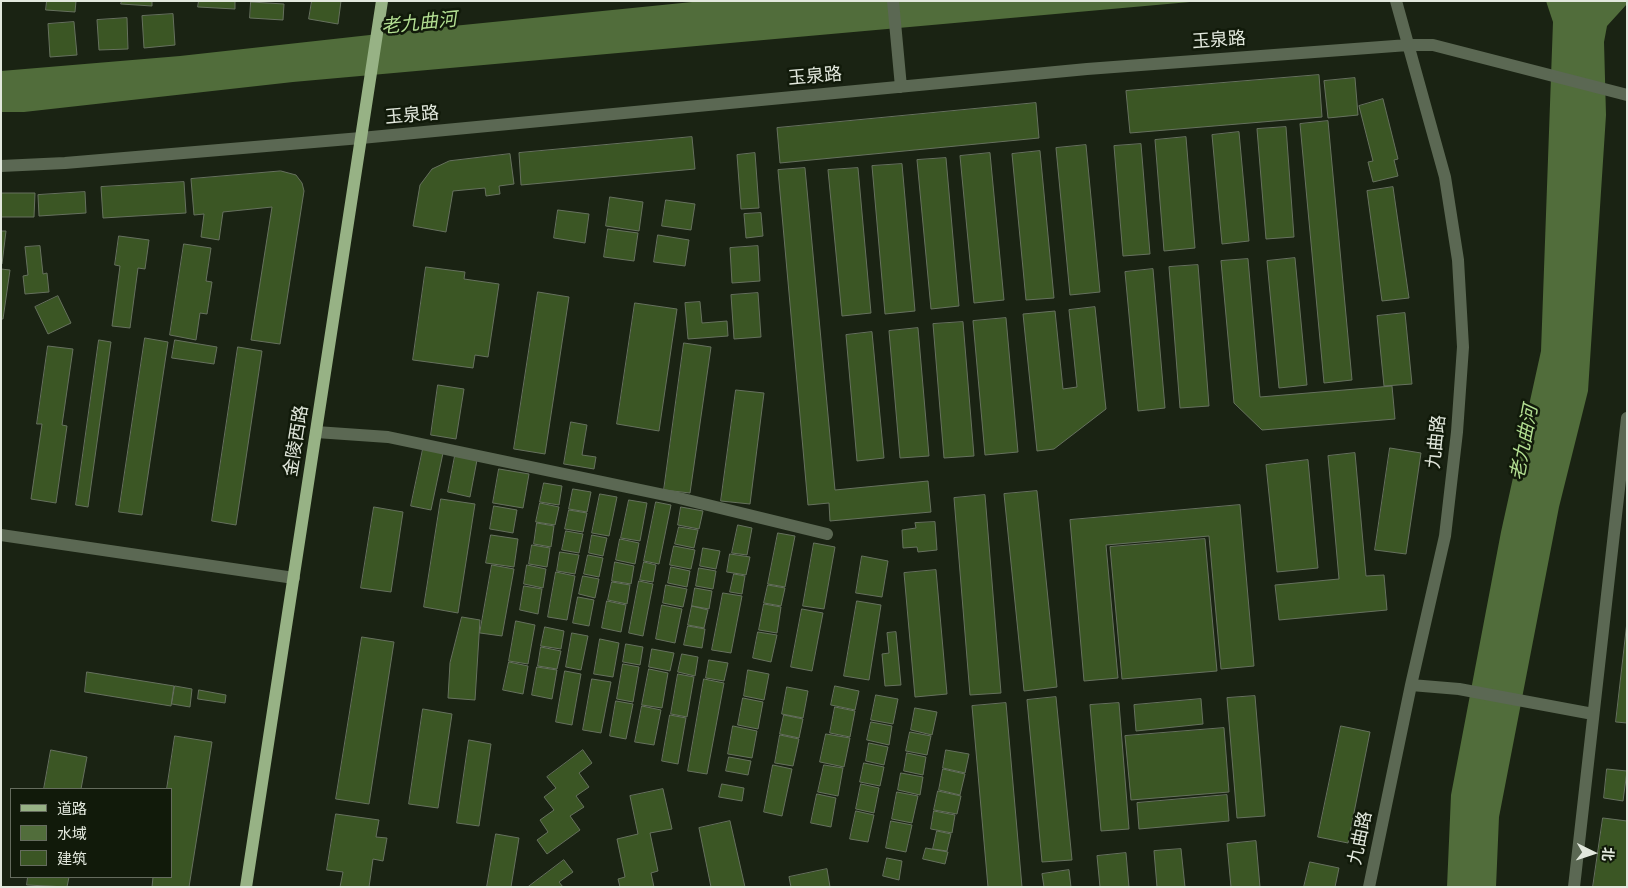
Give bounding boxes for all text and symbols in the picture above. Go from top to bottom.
water label: 老九曲河 [380,9,458,39]
street label: 玉泉路 [1191,28,1247,54]
street label: 玉泉路 [787,64,843,90]
street label: 玉泉路 [384,103,440,129]
street label: 金陵西路 [281,404,313,478]
water label: 老九曲河 [1507,404,1543,482]
street label: 九曲路 [1423,414,1451,470]
legend [10,788,172,878]
text: 道路 [57,799,87,819]
street label: 九曲路 [1345,809,1377,867]
text: 水域 [57,824,87,844]
north arrow [1568,828,1618,878]
text: 北 [1598,846,1617,862]
text: 建筑 [57,849,87,869]

